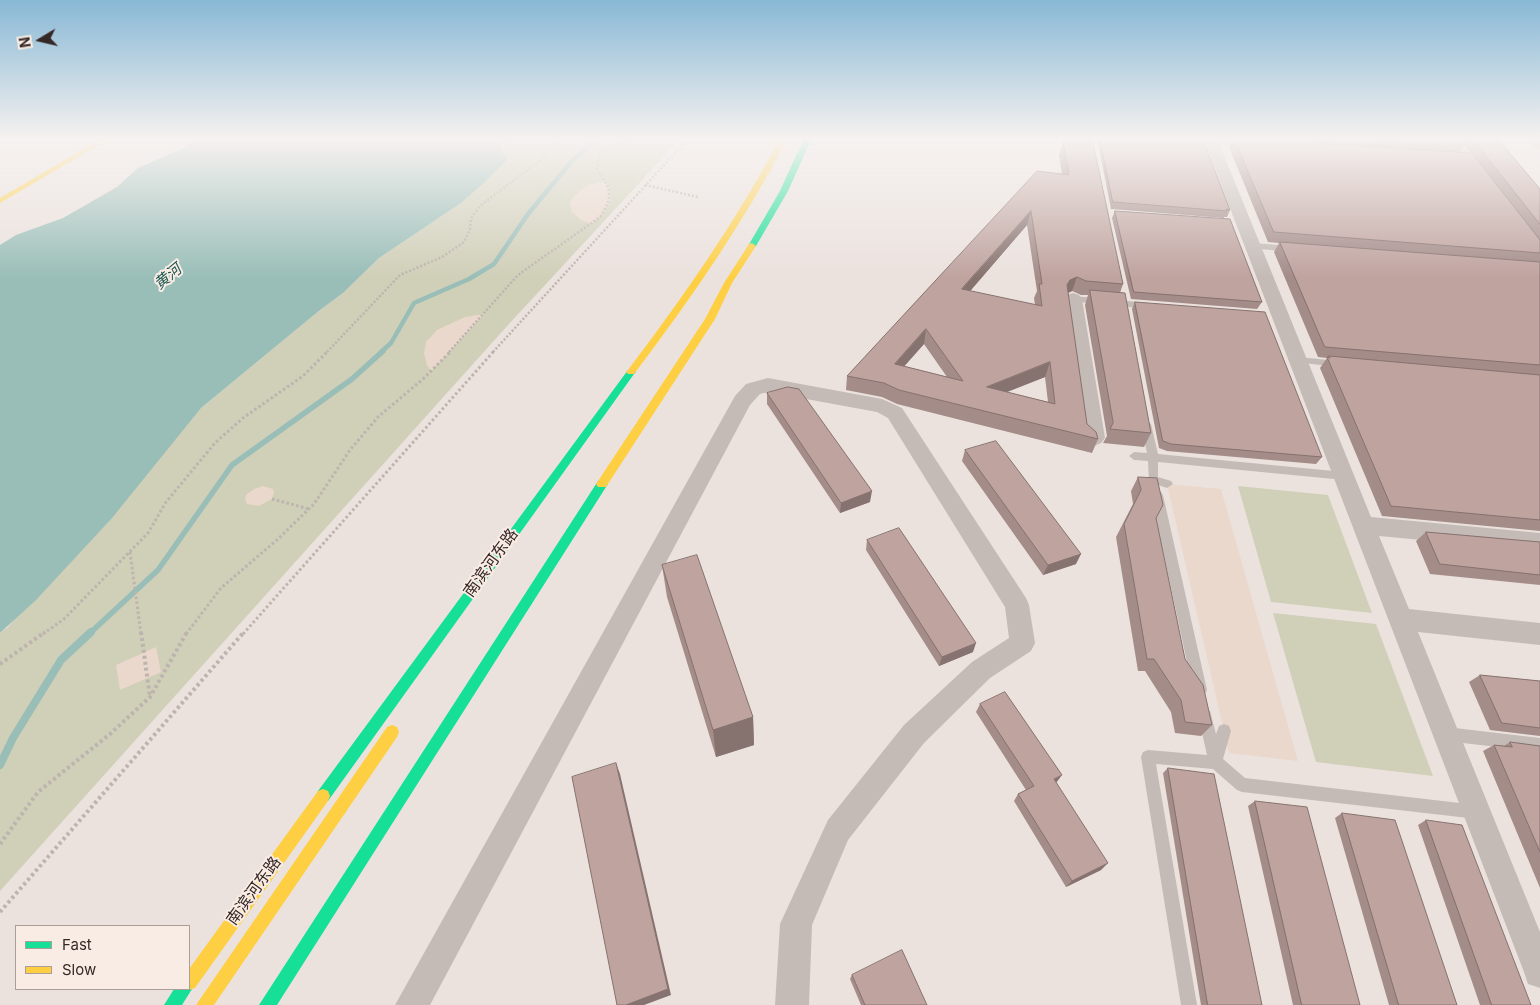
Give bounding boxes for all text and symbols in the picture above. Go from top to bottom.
north arrow [15,15,65,65]
text: N [15,36,34,49]
water label: 黄河 [151,260,185,294]
street label: 南滨河东路 [460,525,522,601]
street label: 南滨河东路 [223,853,285,929]
legend [15,925,190,990]
text: Fast [62,935,92,954]
text: Slow [62,960,96,979]

